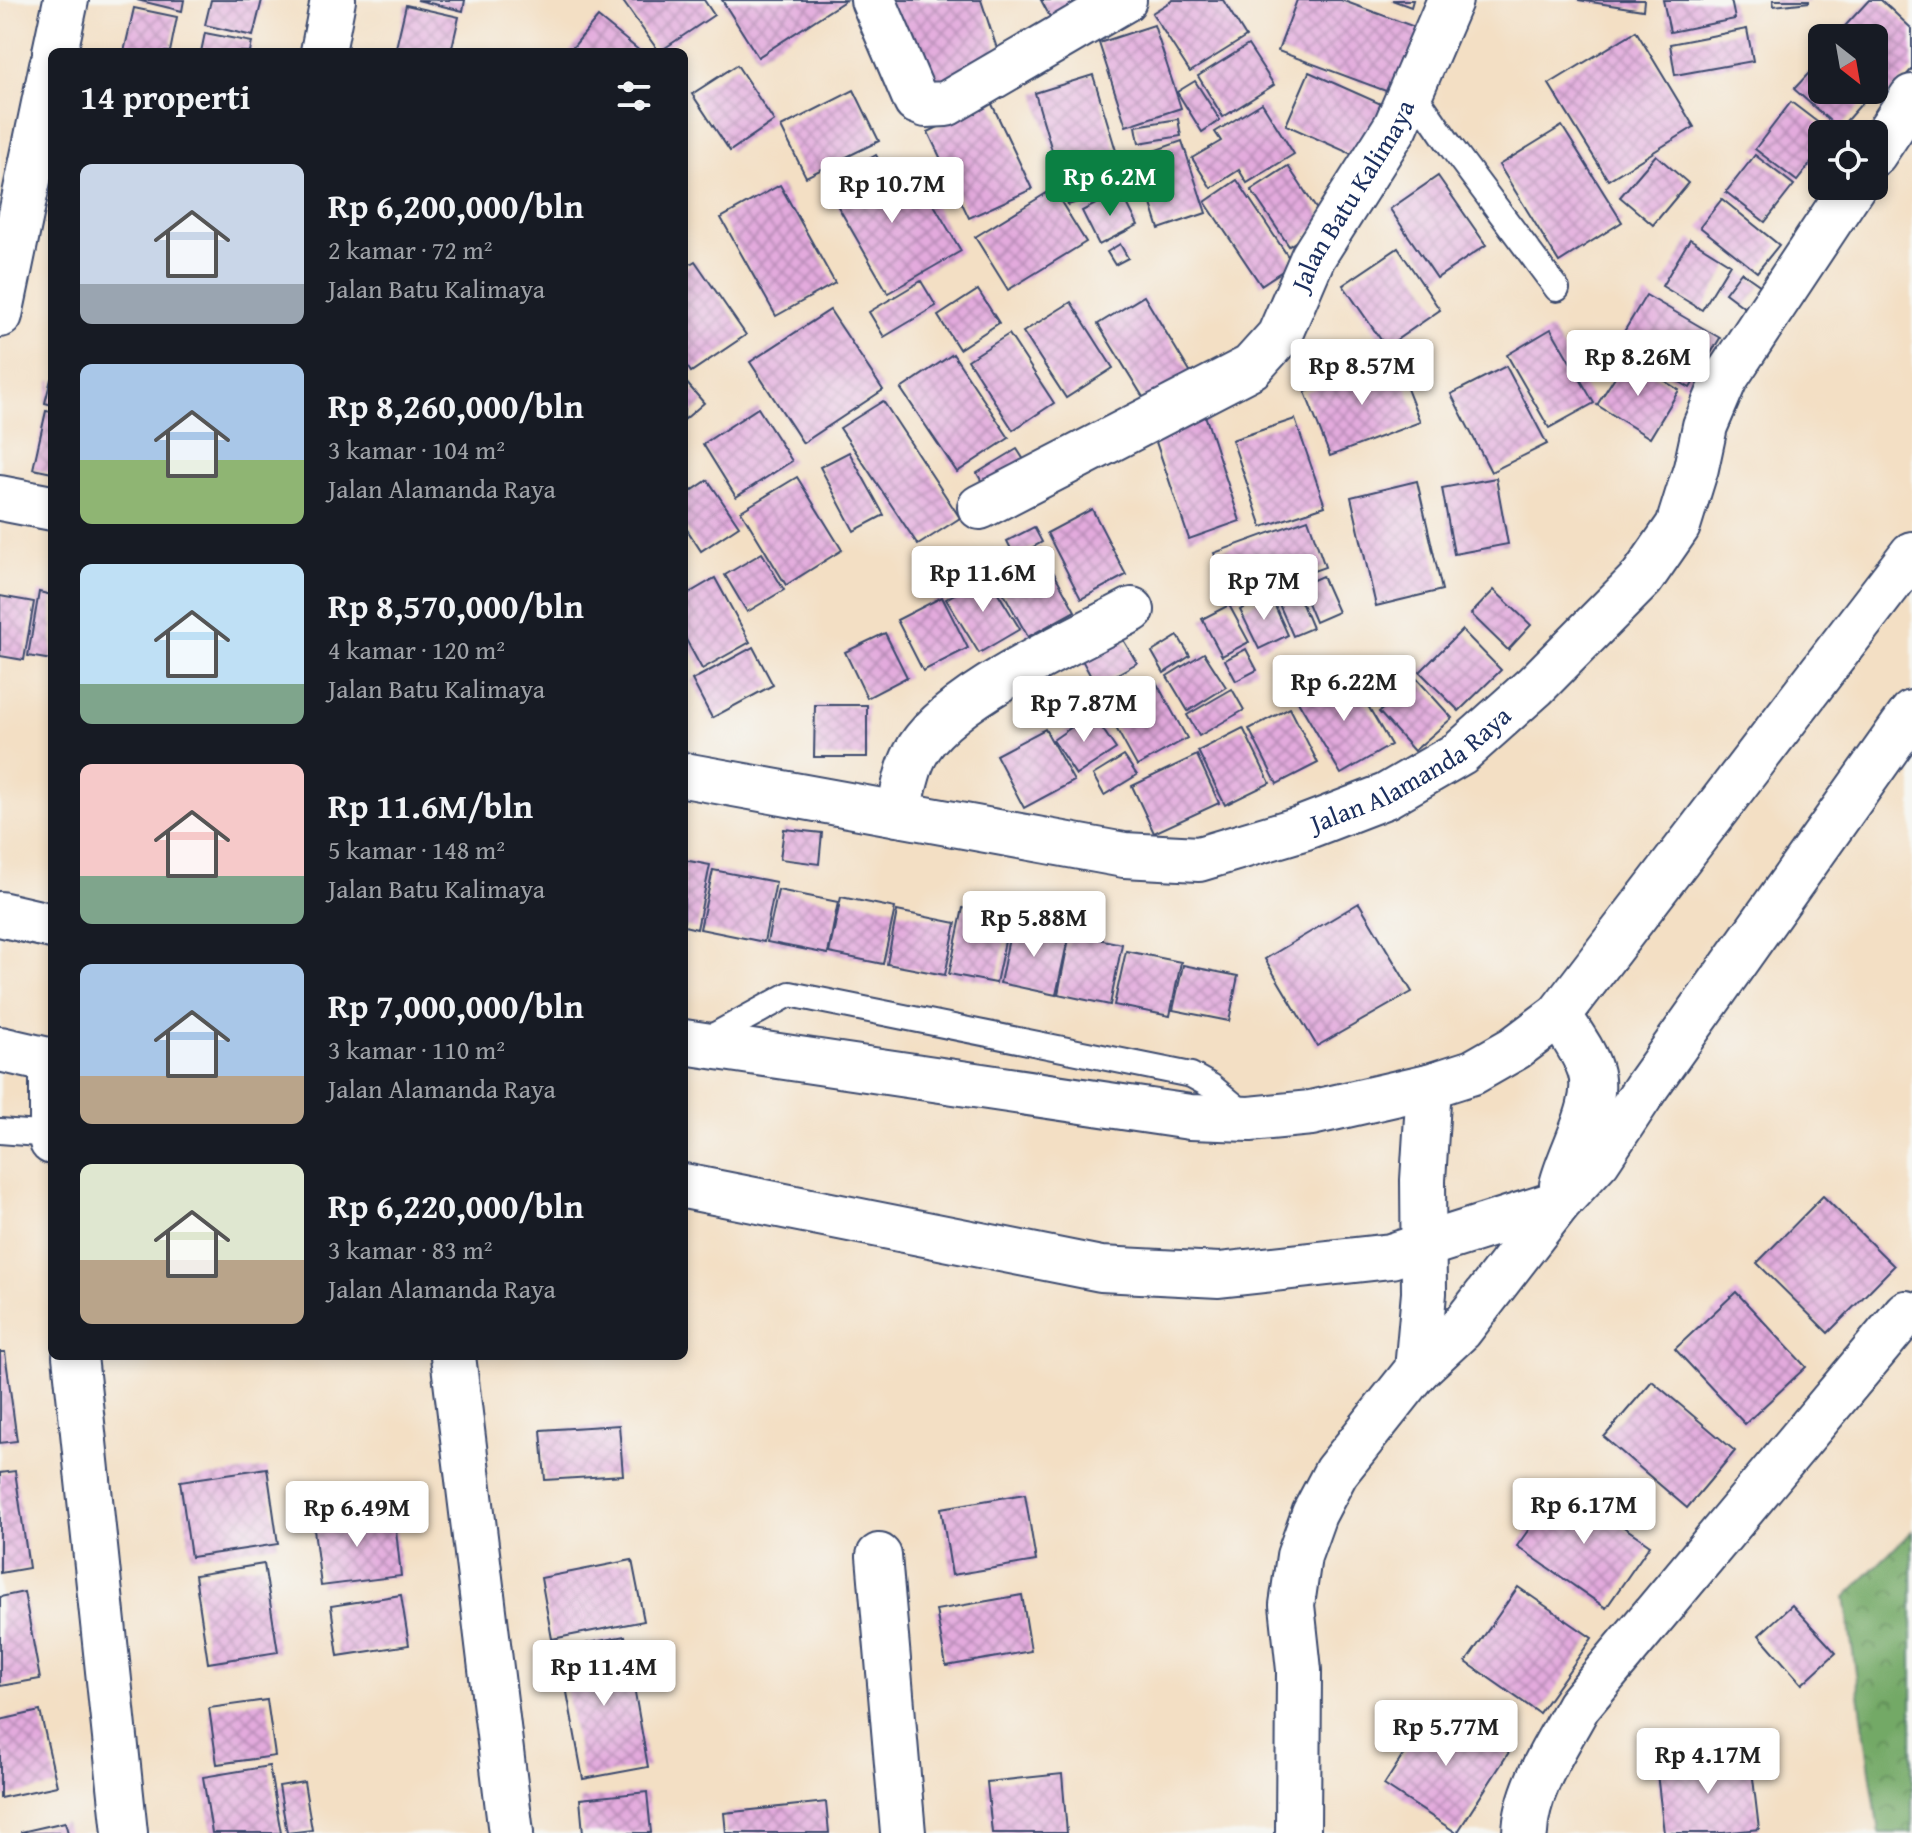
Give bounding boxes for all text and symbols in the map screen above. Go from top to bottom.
north arrow [1808,24,1888,104]
map controls [1808,24,1888,200]
text: 14 properti [80,72,250,121]
icon: filters [612,74,656,118]
street label: Jalan Batu Kalimaya [1279,93,1424,300]
button: locate [1808,120,1888,200]
pin: Rp 6.2M [1036,150,1184,218]
text: Rp 6.2M [1063,156,1157,195]
pin: Rp 10.7M [809,157,975,225]
text: Rp 10.7M [839,163,945,202]
text: Rp 6,200,000/bln [328,181,584,230]
icon: home [144,196,240,292]
text: 2 kamar · 72 m² [328,230,493,269]
text: Jalan Batu Kalimaya [328,269,545,308]
pin: Rp 8.26M [1555,330,1721,398]
text: Rp 8.26M [1585,336,1691,375]
pin: Rp 8.57M [1279,339,1445,407]
text: Rp 8.57M [1309,345,1415,384]
text: Rp 8,260,000/bln [328,381,584,430]
icon: home [144,396,240,492]
text: 3 kamar · 104 m² [328,430,505,469]
text: Jalan Alamanda Raya [328,469,556,508]
pin: Rp 11.6M [900,546,1066,614]
text: Rp 11.6M [930,552,1036,591]
pin: Rp 7M [1208,554,1320,622]
text: Rp 7M [1228,560,1300,599]
text: Rp 8,570,000/bln [328,581,584,630]
icon: home [144,596,240,692]
text: 4 kamar · 120 m² [328,630,505,669]
pin: Rp 6.22M [1261,655,1427,723]
text: Rp 6.22M [1291,661,1397,700]
text: Jalan Batu Kalimaya [328,669,545,708]
pin: Rp 7.87M [1001,676,1167,744]
text: Rp 7.87M [1031,682,1137,721]
street label: Jalan Alamanda Raya [1302,696,1520,844]
text: Rp 11.6M/bln [328,781,533,830]
icon: home [144,796,240,892]
text: 5 kamar · 148 m² [328,830,505,869]
text: Jalan Batu Kalimaya [328,869,545,908]
pin: Rp 5.88M [951,891,1117,959]
text: Rp 5.88M [981,897,1087,936]
text: Rp 7,000,000/bln [328,981,584,1030]
icon: home [144,996,240,1092]
text: 3 kamar · 110 m² [328,1030,505,1069]
text: Jalan Alamanda Raya [328,1069,556,1108]
text: Rp 6,220,000/bln [328,1181,584,1230]
icon: home [144,1196,240,1292]
text: 3 kamar · 83 m² [328,1230,493,1269]
text: Jalan Alamanda Raya [328,1269,556,1308]
pin: Rp 6.17M [1501,1478,1667,1546]
pin: Rp 6.49M [274,1481,440,1549]
text: Rp 6.17M [1531,1484,1637,1523]
text: Rp 6.49M [304,1487,410,1526]
pin: Rp 11.4M [521,1640,687,1708]
text: Rp 11.4M [551,1646,657,1685]
pin: Rp 5.77M [1363,1700,1529,1768]
text: Rp 5.77M [1393,1706,1499,1745]
pin: Rp 4.17M [1625,1728,1791,1796]
text: Rp 4.17M [1655,1734,1761,1773]

